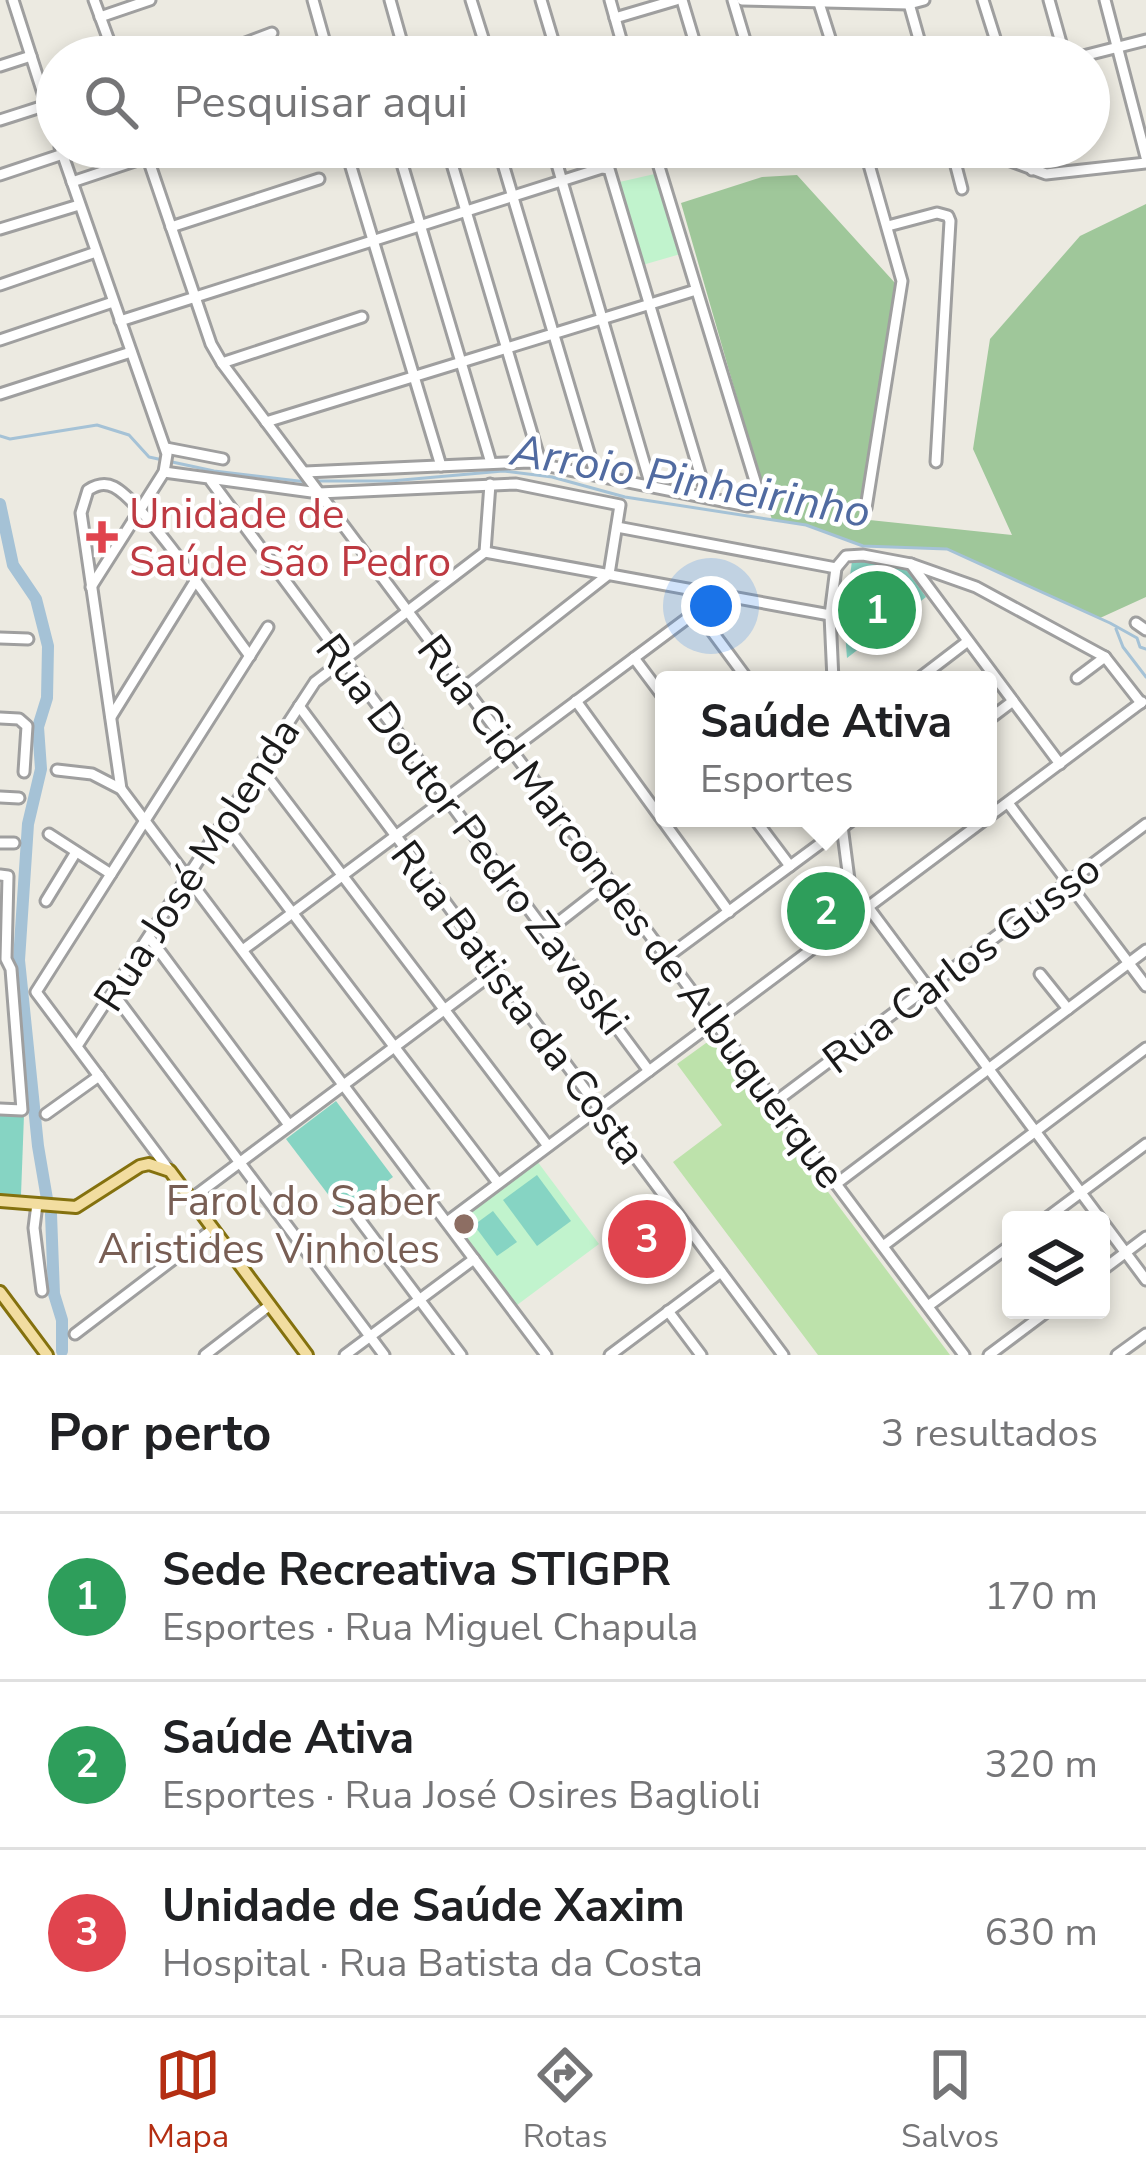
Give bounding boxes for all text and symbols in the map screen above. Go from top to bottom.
search box [36,36,1110,168]
icon: search [78,69,144,135]
text: Pesquisar aqui [174,72,468,133]
water label: Arroio Pinheirinho [505,420,875,543]
place label: Unidade de Saúde São Pedro [129,486,451,591]
marker: Unidade de Saúde São Pedro [86,521,118,553]
pin: 1 [838,565,916,655]
your location [681,576,741,636]
street label: Rua Doutor Pedro Zavaski [302,623,642,1047]
street label: Rua Cid Marcondes de Albuquerque [404,624,858,1200]
popup [655,671,997,827]
text: Saúde Ativa [700,692,952,753]
street label: Rua José Molenda [81,707,314,1023]
text: Esportes [700,753,854,806]
street label: Rua Batista da Costa [377,829,659,1177]
street label: Rua Carlos Gusso [811,841,1112,1087]
pin: 2 [787,866,865,956]
place label: Farol do Saber Aristides Vinholes [98,1173,440,1278]
pin: 3 [608,1194,686,1284]
marker: Farol do Saber Aristides Vinholes [451,1211,477,1237]
map controls [1002,1211,1110,1319]
button: layers [1002,1211,1110,1319]
text: Por perto [48,1398,271,1468]
text: 3 resultados [881,1407,1098,1460]
text: Sede Recreativa STIGPR [162,1540,671,1601]
text: 1 [75,1570,99,1623]
text: 170 m [984,1570,1098,1623]
text: Esportes · Rua Miguel Chapula [162,1601,699,1654]
text: Saúde Ativa [162,1708,414,1769]
text: 2 [75,1738,99,1791]
text: 320 m [984,1738,1098,1791]
text: Esportes · Rua José Osires Baglioli [162,1769,761,1822]
text: Unidade de Saúde Xaxim [162,1876,685,1937]
text: 3 [75,1906,99,1959]
text: 630 m [984,1906,1098,1959]
text: Hospital · Rua Batista da Costa [162,1937,703,1990]
tab: Mapa [147,2042,229,2159]
tab: Rotas [523,2042,608,2159]
tab: Salvos [901,2042,999,2159]

